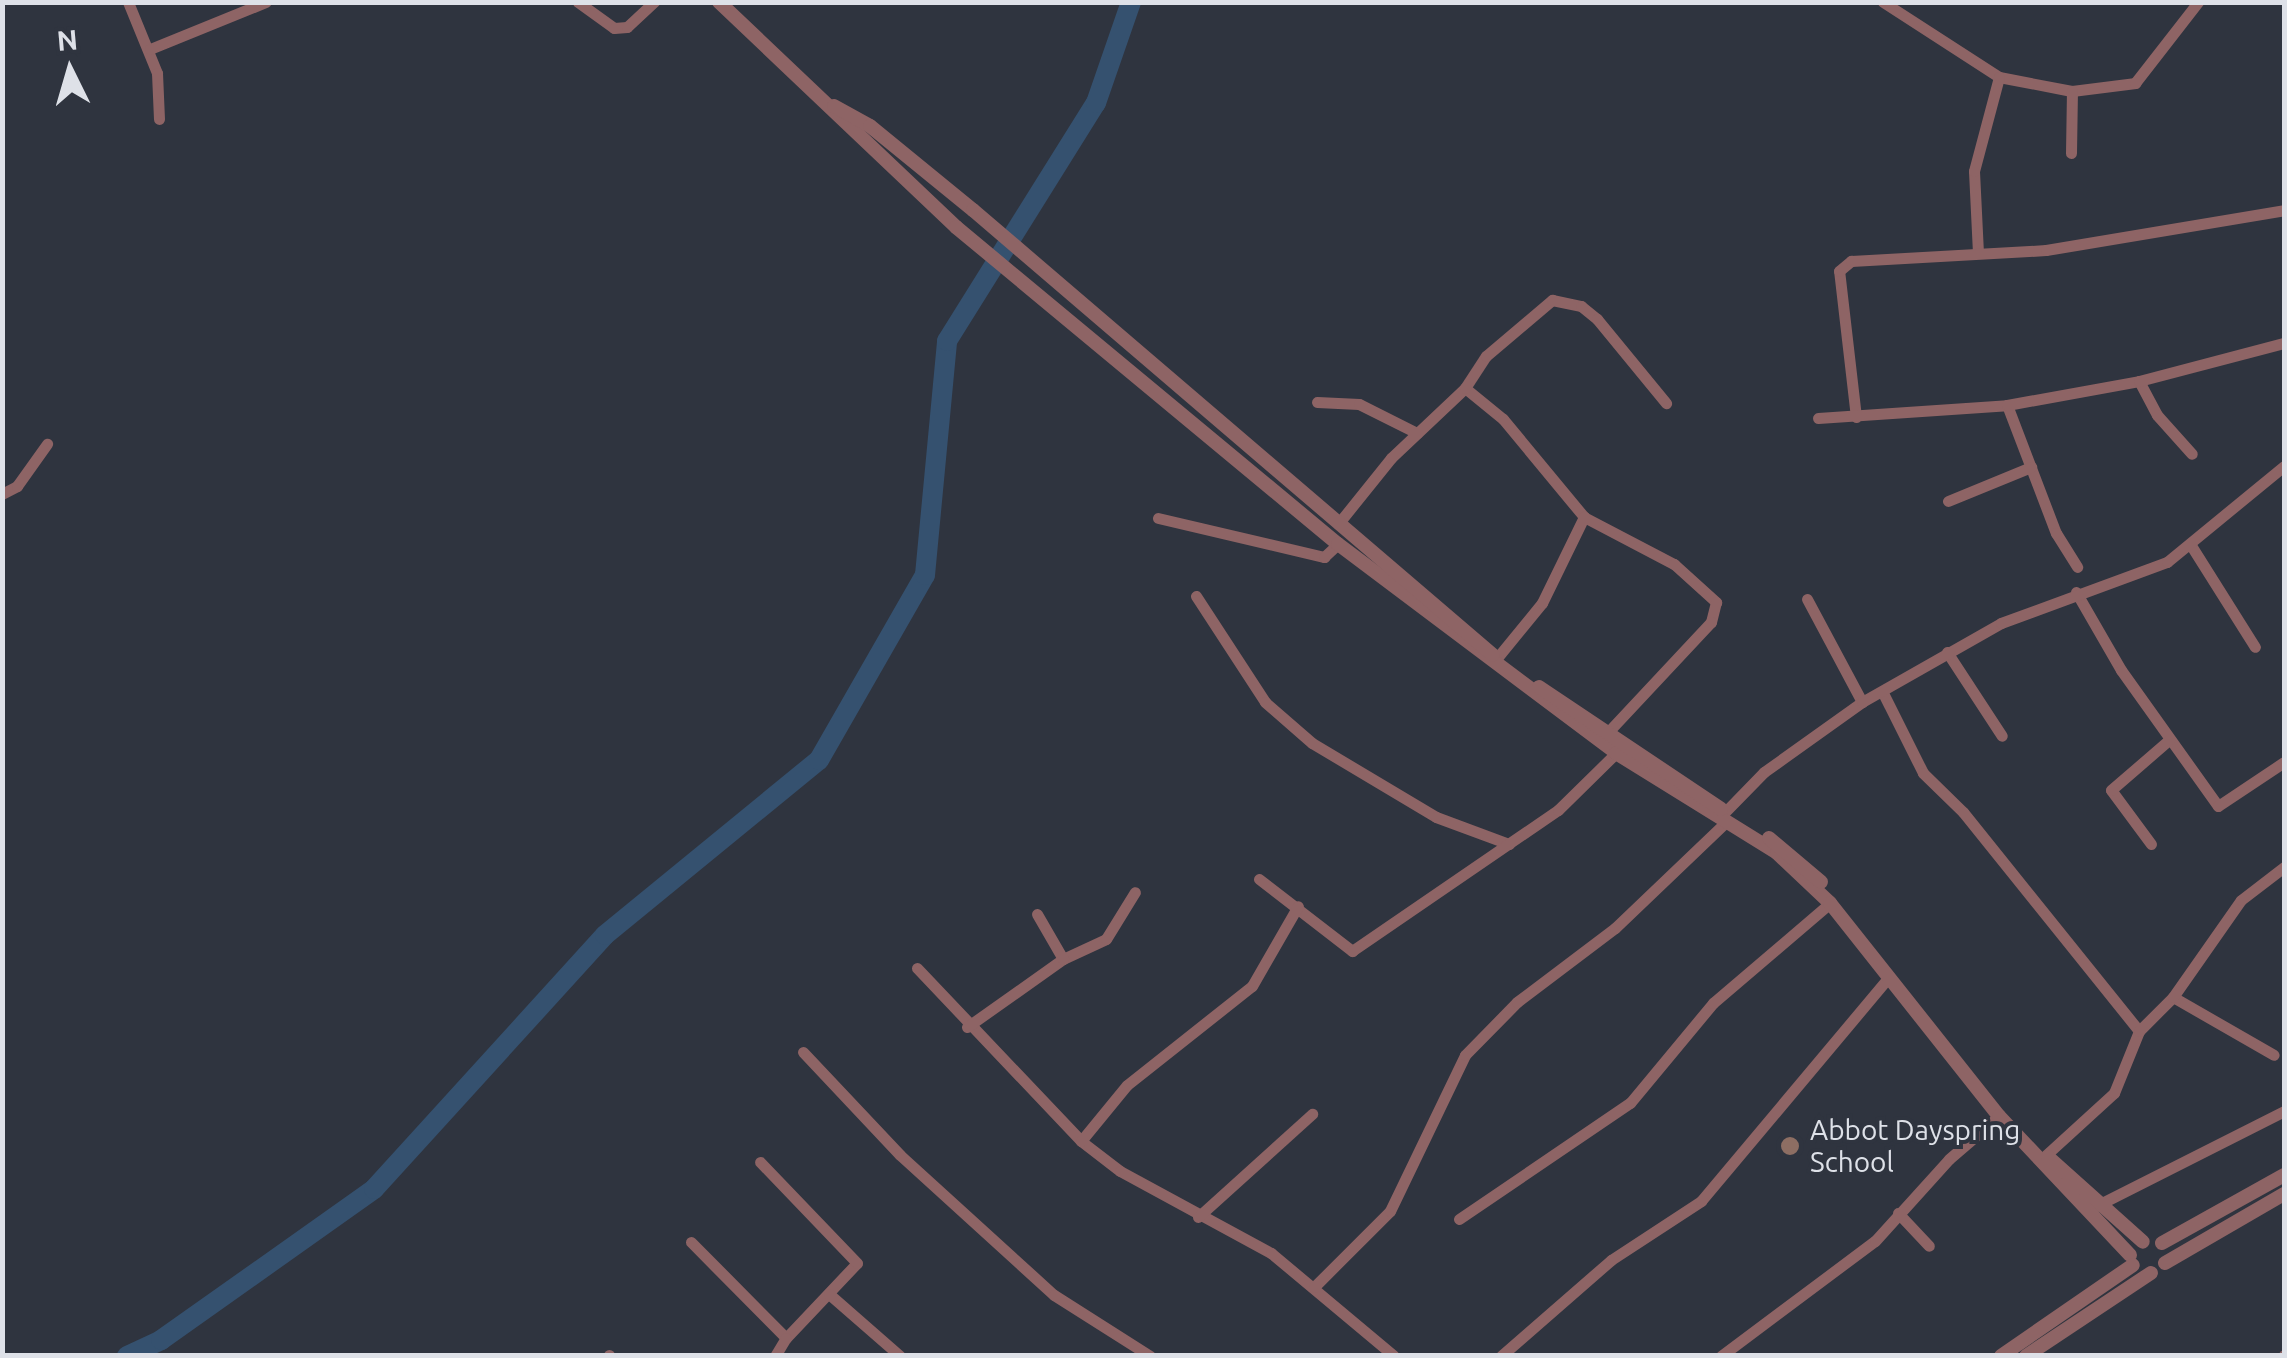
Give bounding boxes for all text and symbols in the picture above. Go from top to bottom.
north arrow [20,20,120,120]
text: N [56,23,79,56]
place label: Abbot Dayspring School [1810,1113,2020,1179]
marker: Abbot Dayspring School [1779,1135,1801,1157]

